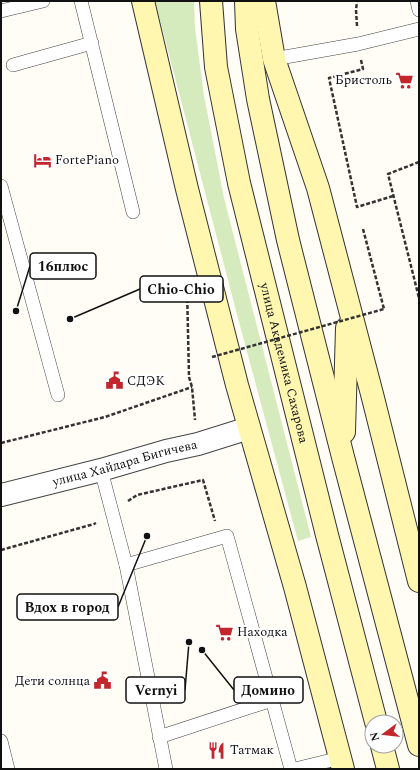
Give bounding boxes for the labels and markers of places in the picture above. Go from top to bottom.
place label: Бристоль [335,70,392,90]
supermarket icon: Бристоль [395,70,415,90]
hotel icon: FortePiano [32,150,52,170]
place label: FortePiano [55,150,119,170]
callout: 16плюс [30,253,96,279]
callout: Chio-Chio [140,276,223,302]
public building icon: СДЭК [104,371,124,391]
place label: СДЭК [127,371,165,391]
callout: Вдох в город [17,594,118,620]
supermarket icon: Находка [214,622,234,642]
place label: Находка [237,622,288,642]
place label: Дети солнца [15,671,91,691]
public building icon: Дети солнца [93,671,113,691]
callout: Vernyi [126,677,185,703]
callout: Домино [234,677,303,703]
restaurant icon: Татмак [207,740,227,760]
place label: Татмак [230,740,274,760]

